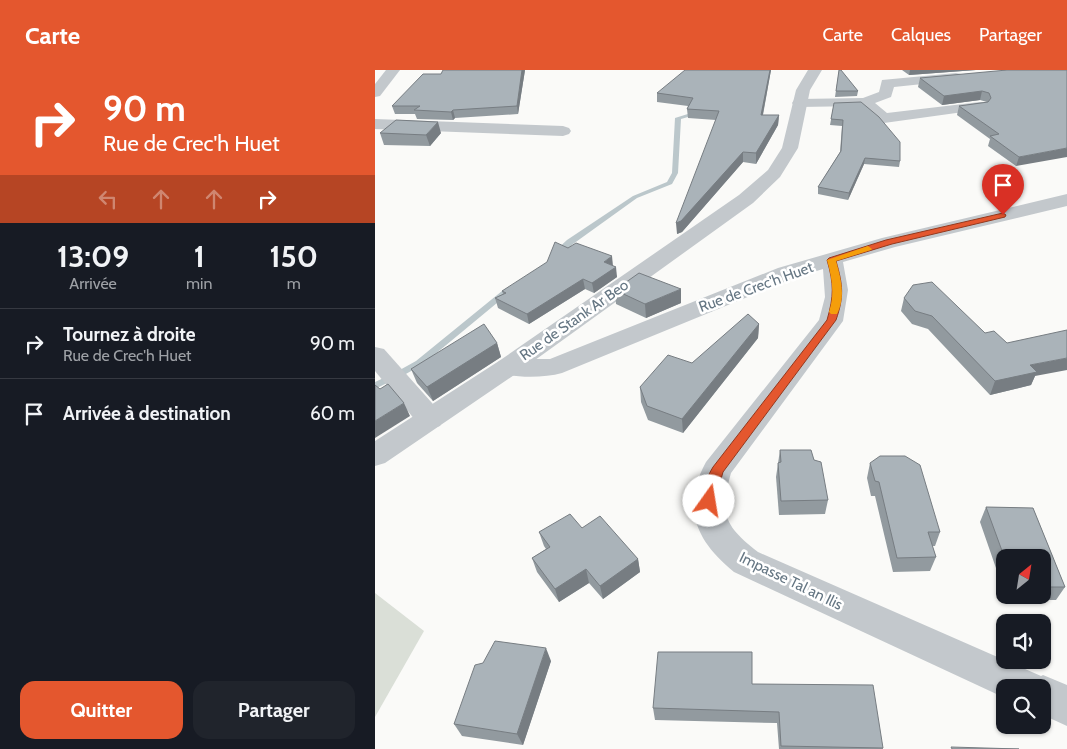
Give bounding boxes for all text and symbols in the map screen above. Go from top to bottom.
text: Carte [25,21,80,50]
text: Carte [822,24,863,46]
text: Calques [891,24,951,46]
text: Partager [979,24,1042,46]
text: 90 m [103,87,186,130]
icon: right [20,90,85,155]
text: Rue de Crec'h Huet [103,130,280,157]
pin [982,164,1024,215]
icon: arrive [989,171,1017,199]
icon: left [94,185,122,213]
icon: ahead [147,185,175,213]
icon: ahead [200,185,228,213]
icon: right [253,185,281,213]
text: 13:09 [57,238,129,275]
text: 1 [194,238,205,275]
text: 150 [270,238,318,275]
street label: Rue de Crec'h Huet [696,258,816,316]
text: Arrivée [69,274,117,293]
text: min [186,274,212,293]
text: m [287,274,301,293]
street label: Rue de Stank Ar Beo [516,276,632,364]
text: Tournez à droite [63,323,196,346]
icon: right [20,330,48,358]
text: 90 m [310,332,355,355]
text: Rue de Crec'h Huet [63,346,191,365]
icon: arrive [20,400,48,428]
text: Arrivée à destination [63,402,231,425]
text: 60 m [310,402,355,425]
position arrow [682,474,734,526]
street label: Impasse Tal an Ilis [736,548,846,614]
north arrow [996,549,1051,604]
map controls [996,549,1051,734]
button: sound [996,614,1051,669]
button: search [996,679,1051,734]
button: Quitter [20,681,183,739]
button: Partager [193,681,355,739]

